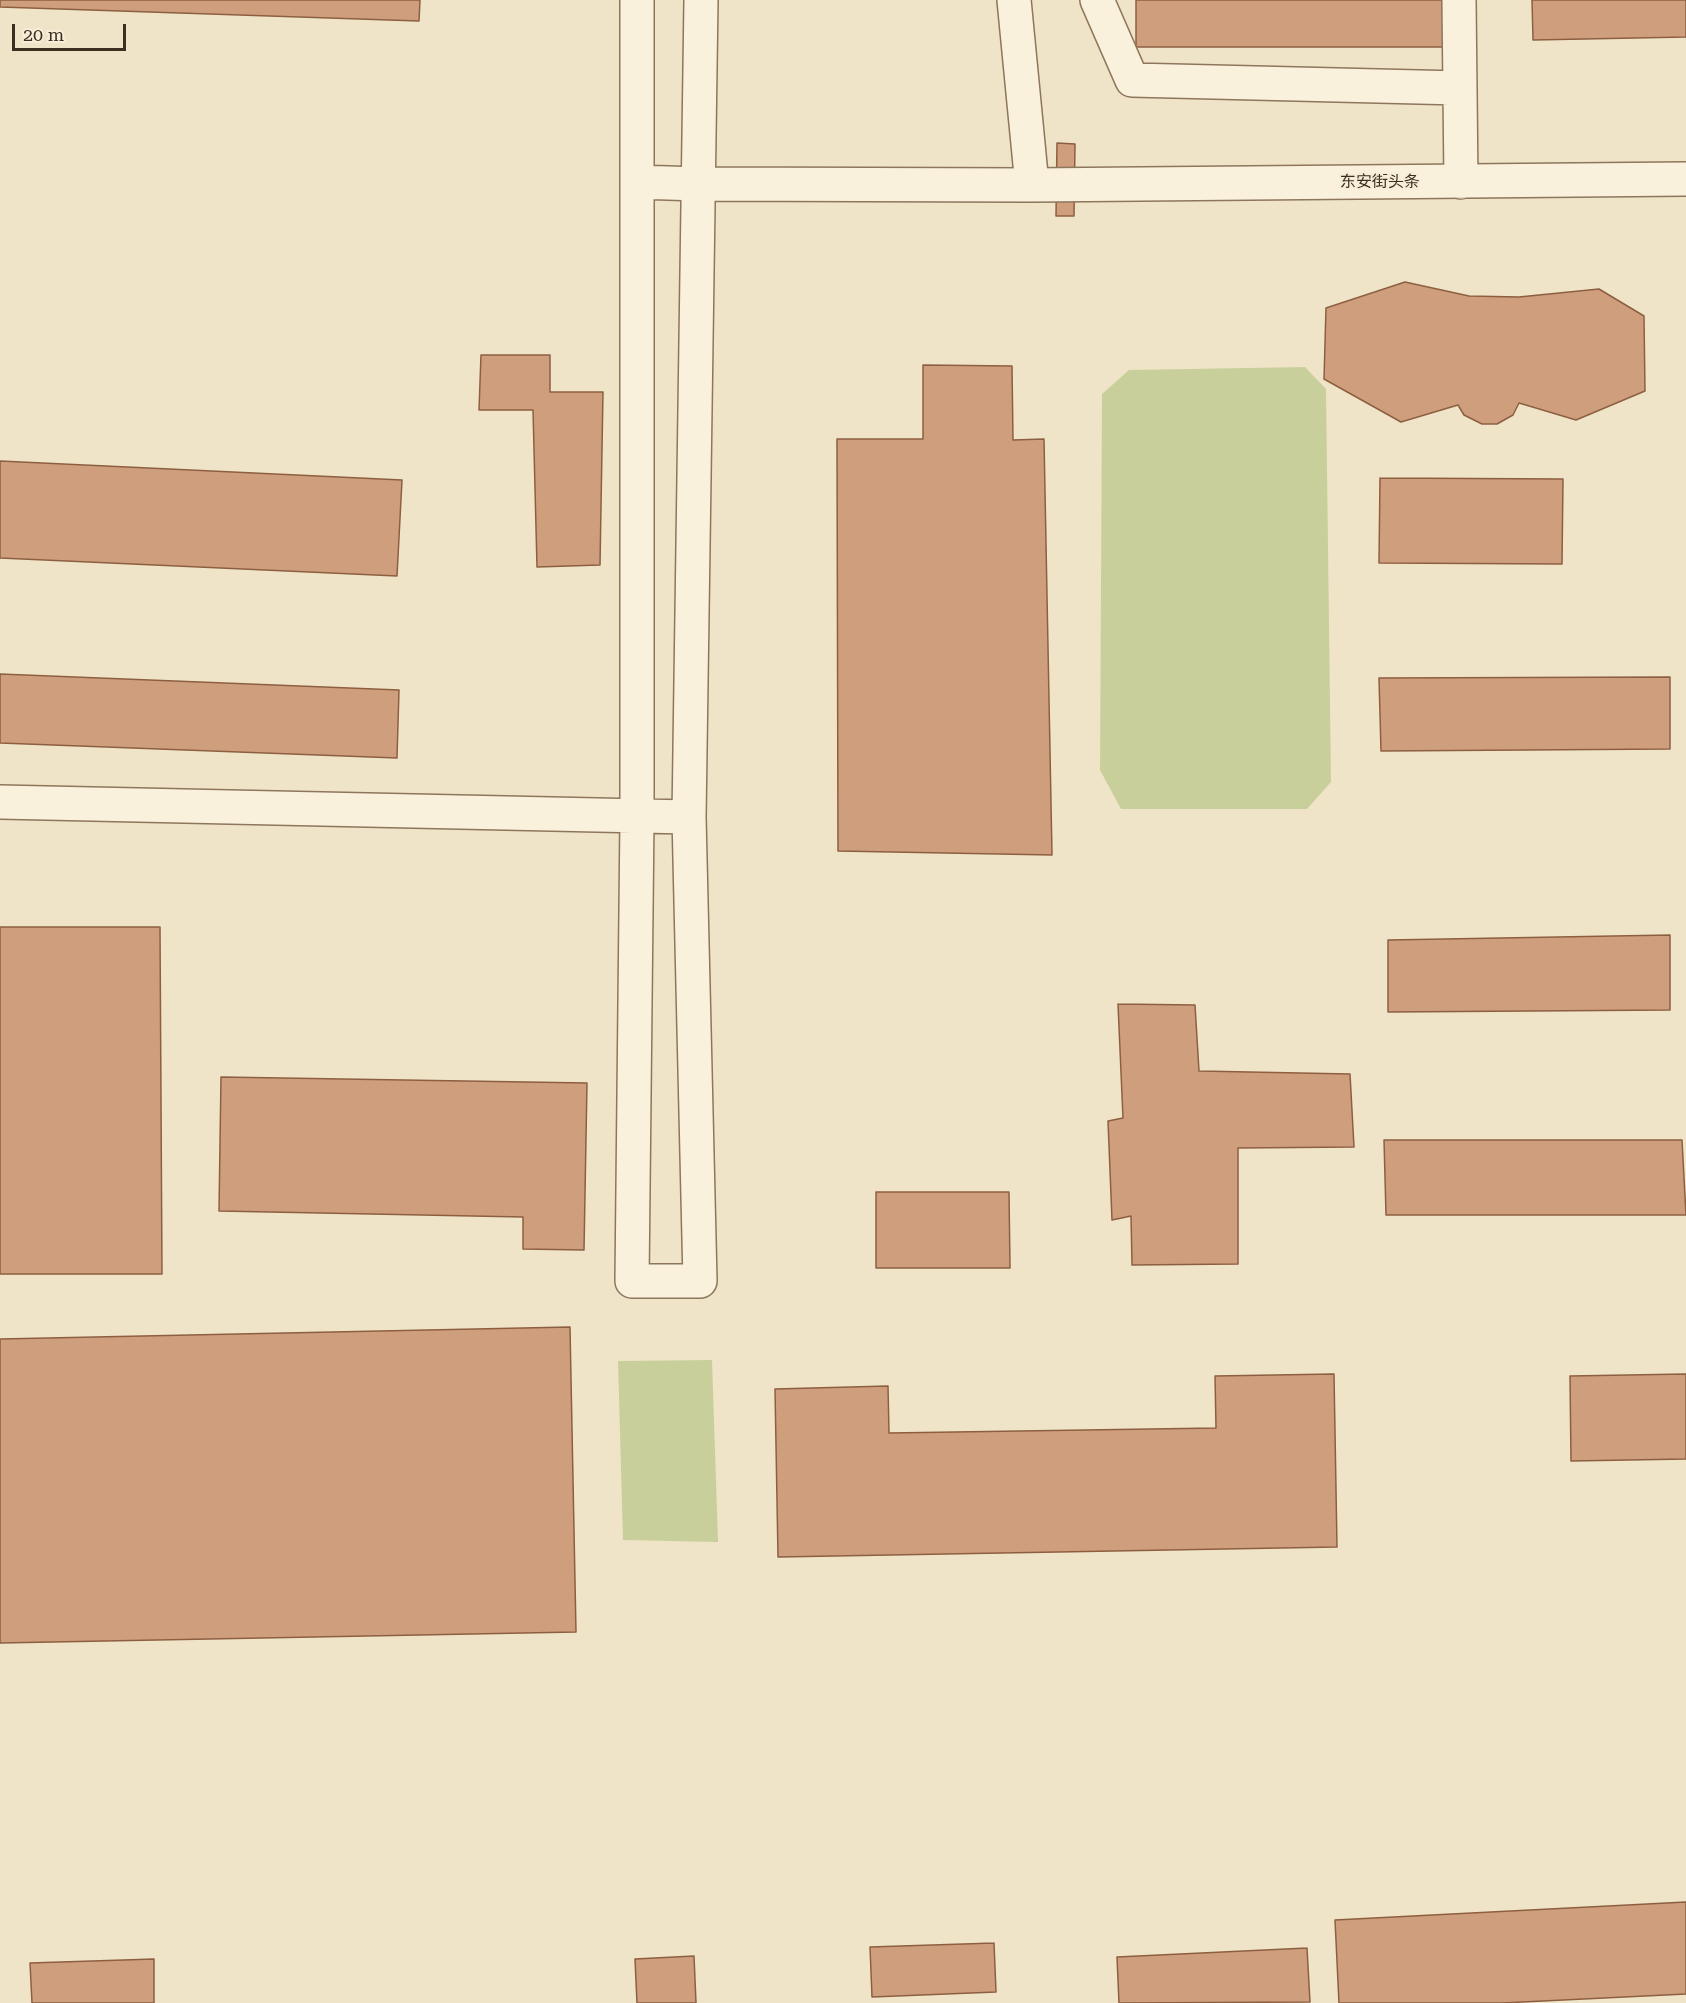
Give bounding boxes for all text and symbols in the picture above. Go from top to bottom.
scale bar [15,12,129,50]
text: 20 m [23,24,64,45]
street label: 东安街头条 [1340,172,1420,192]

